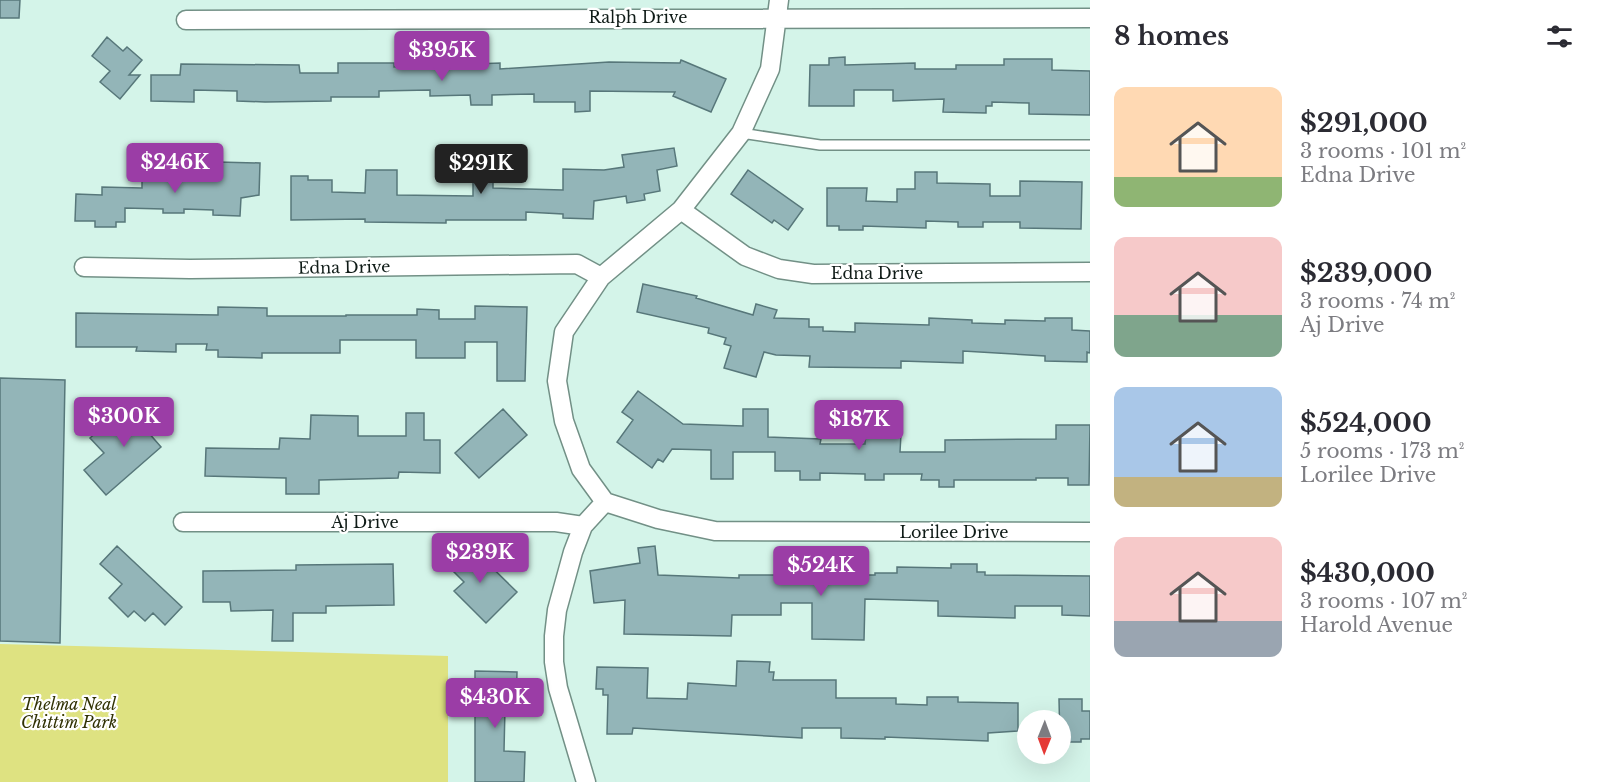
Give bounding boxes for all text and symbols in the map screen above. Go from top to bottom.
street label: Ralph Drive [589,7,687,27]
text: 8 homes [1114,20,1229,52]
icon: filters [1543,20,1576,53]
pin: $395K [400,31,484,82]
text: $395K [408,38,476,62]
text: $291,000 [1300,107,1428,139]
icon: home [1162,111,1234,183]
text: 3 rooms · 101 m² [1300,139,1466,163]
pin: $246K [133,143,217,194]
pin: $291K [439,144,523,195]
text: $246K [140,150,210,174]
text: $291K [449,151,513,175]
text: Edna Drive [1300,163,1416,187]
street label: Edna Drive [298,256,390,278]
text: $239,000 [1300,257,1432,289]
icon: home [1162,261,1234,333]
street label: Edna Drive [831,263,923,283]
text: 3 rooms · 74 m² [1300,289,1456,313]
text: Aj Drive [1300,313,1384,337]
pin: $300K [82,397,166,448]
pin: $187K [817,400,901,451]
text: $300K [88,404,160,428]
text: $187K [828,407,890,431]
text: $524,000 [1300,407,1432,439]
icon: home [1162,411,1234,483]
text: 5 rooms · 173 m² [1300,439,1464,463]
text: Lorilee Drive [1300,463,1436,487]
street label: Aj Drive [330,512,399,532]
street label: Lorilee Drive [899,522,1009,542]
pin: $239K [438,533,522,584]
text: $239K [446,540,514,564]
pin: $524K [779,546,863,597]
text: $524K [787,553,855,577]
text: $430,000 [1300,557,1435,589]
icon: home [1162,561,1234,633]
text: 3 rooms · 107 m² [1300,589,1467,613]
text: Harold Avenue [1300,613,1453,637]
pin: $430K [453,678,537,729]
text: $430K [460,685,530,709]
park label: Thelma Neal Chittim Park [21,694,117,732]
north arrow [1017,710,1071,764]
map controls [1017,710,1071,764]

